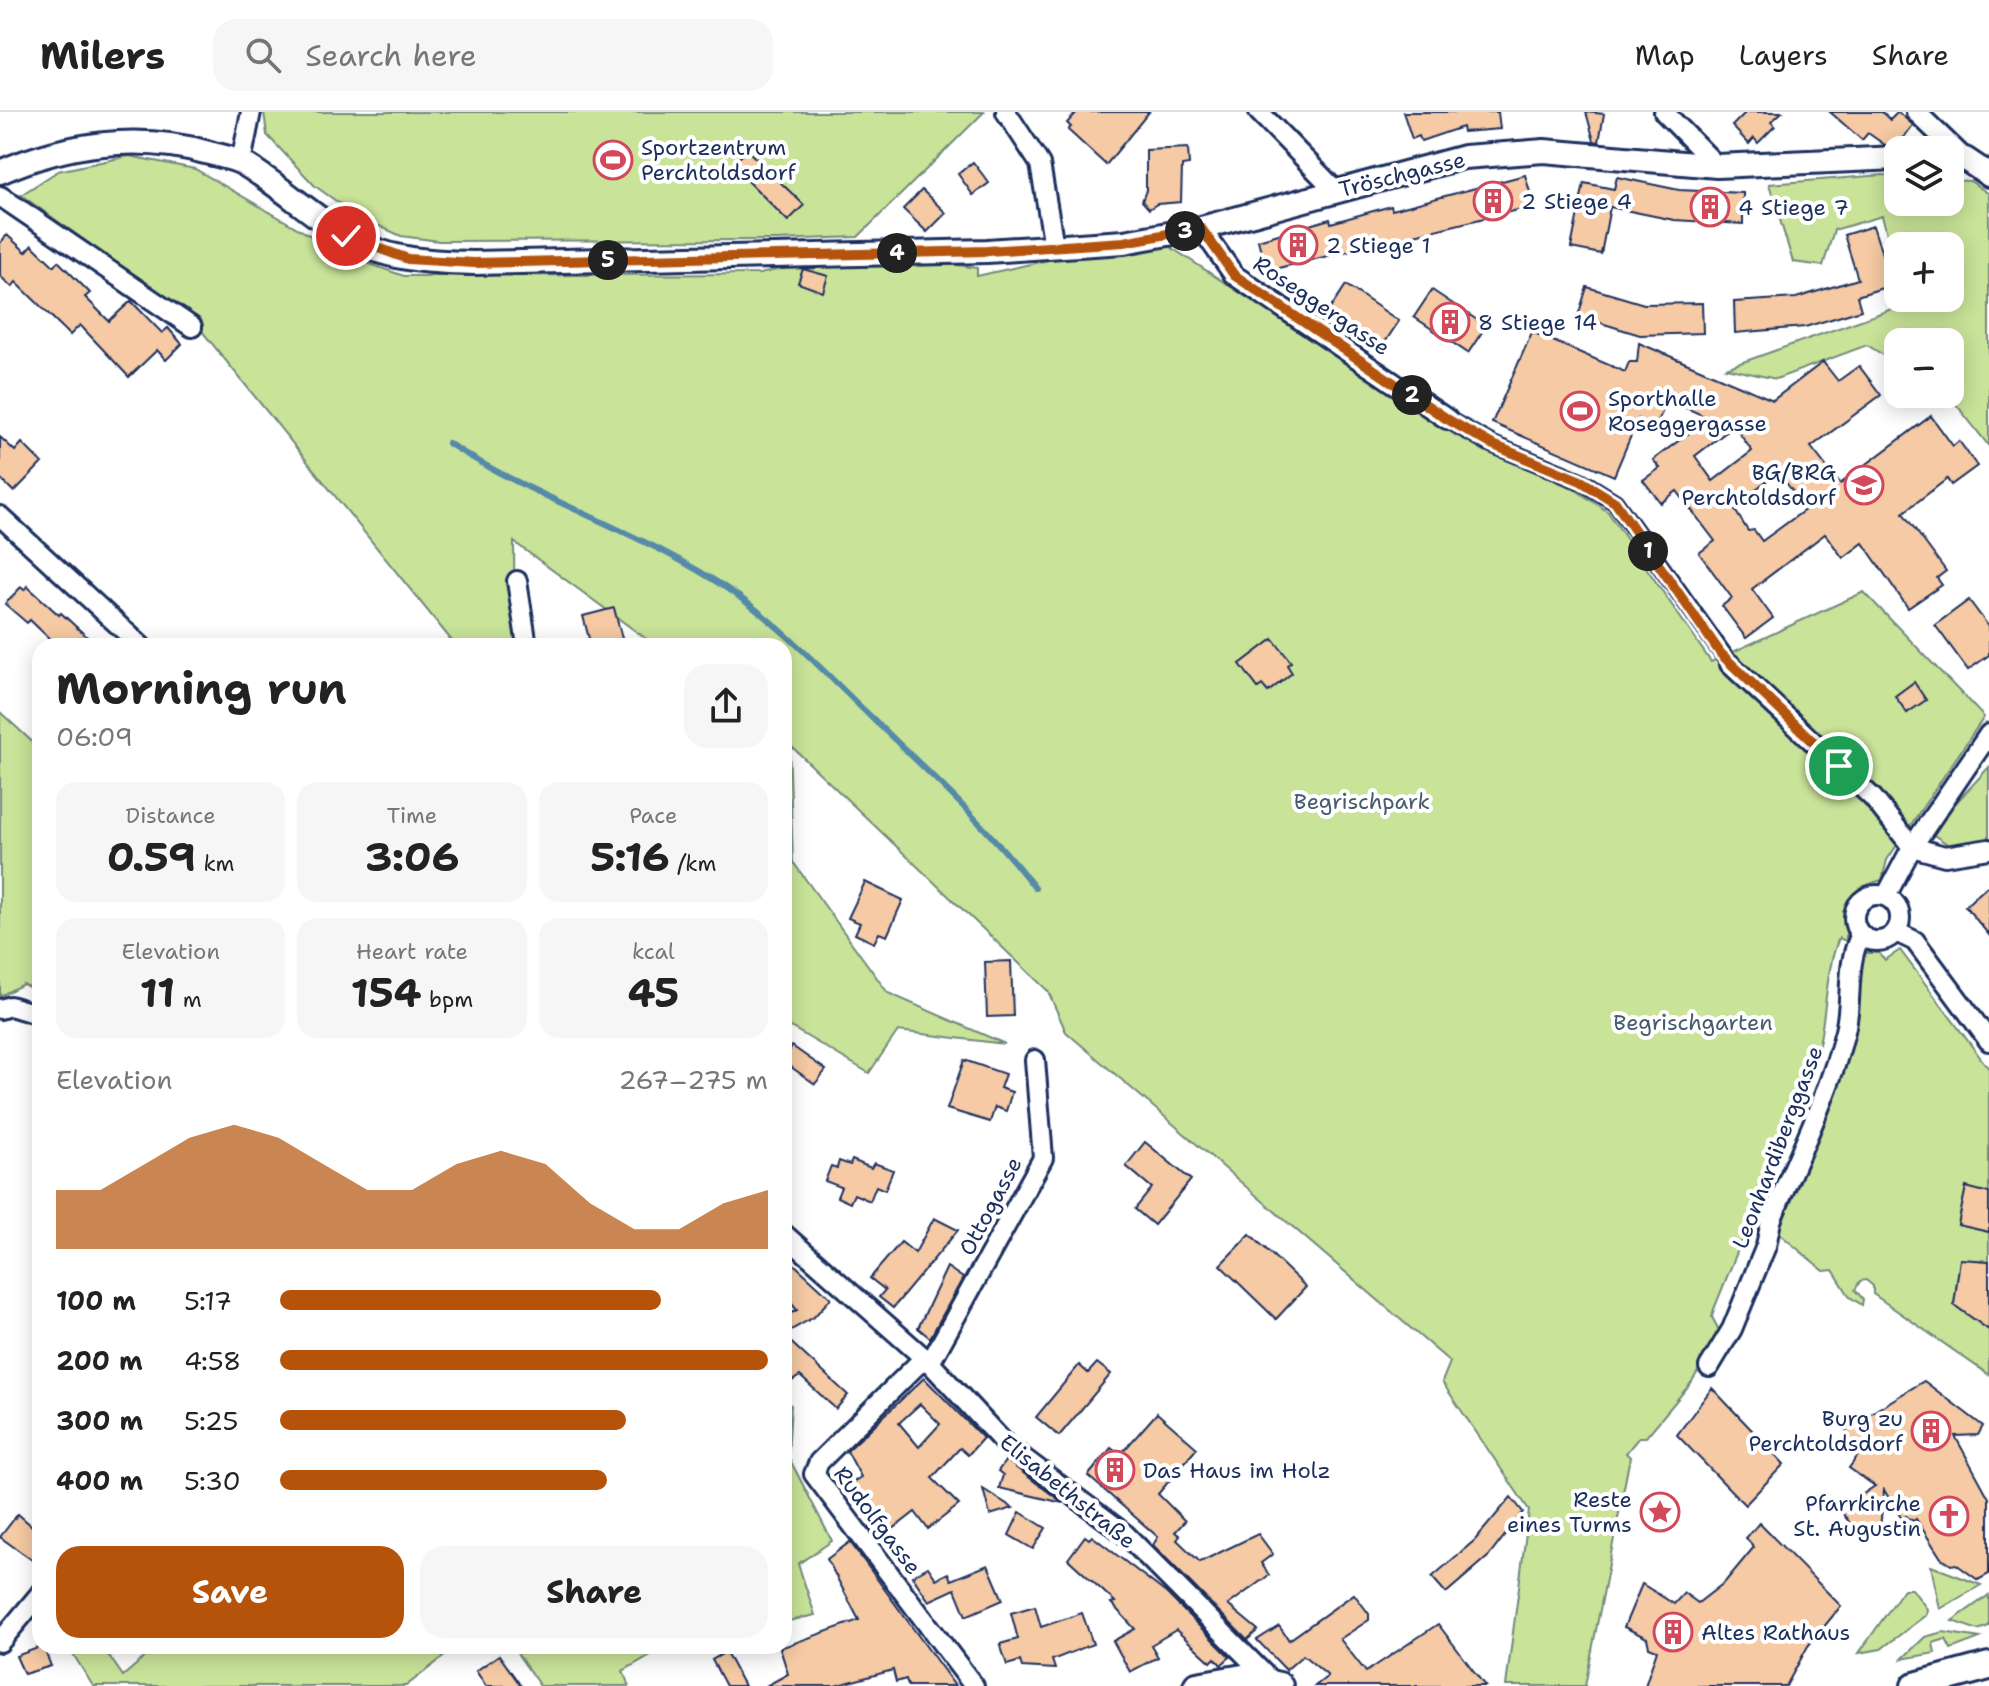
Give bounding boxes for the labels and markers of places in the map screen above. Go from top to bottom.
place label: Sportzentrum Perchtoldsdorf [641,133,797,187]
sports icon: Sportzentrum Perchtoldsdorf [592,139,634,181]
building icon: 2 Stiege 4 [1472,180,1514,222]
building icon: 4 Stiege 7 [1689,186,1731,228]
place label: 2 Stiege 4 [1521,187,1632,216]
place label: 4 Stiege 7 [1738,193,1849,222]
pin [312,202,380,270]
pin: 3 [1165,211,1205,251]
building icon: 2 Stiege 1 [1277,224,1319,266]
place label: 2 Stiege 1 [1326,231,1431,260]
pin: 4 [877,233,917,273]
pin: 5 [588,240,628,280]
building icon: 8 Stiege 14 [1429,301,1471,343]
place label: 8 Stiege 14 [1478,308,1597,337]
pin: 2 [1392,375,1432,415]
place label: Sporthalle Roseggergasse [1608,384,1767,438]
sports icon: Sporthalle Roseggergasse [1559,390,1601,432]
place label: BG/BRG Perchtoldsdorf [1681,458,1837,512]
school or university icon: BG/BRG Perchtoldsdorf [1843,464,1885,506]
pin: 1 [1628,531,1668,571]
pin [1805,732,1873,800]
place label: Burg zu Perchtoldsdorf [1748,1404,1904,1458]
building icon: Burg zu Perchtoldsdorf [1910,1410,1952,1452]
building icon: Das Haus im Holz [1094,1449,1136,1491]
place label: Das Haus im Holz [1143,1456,1331,1485]
place label: Reste eines Turms [1507,1485,1632,1539]
place label: Pfarrkirche St. Augustin [1793,1489,1921,1543]
place icon: Reste eines Turms [1639,1491,1681,1533]
church icon: Pfarrkirche St. Augustin [1928,1495,1970,1537]
building icon: Altes Rathaus [1652,1611,1694,1653]
place label: Altes Rathaus [1701,1618,1850,1647]

